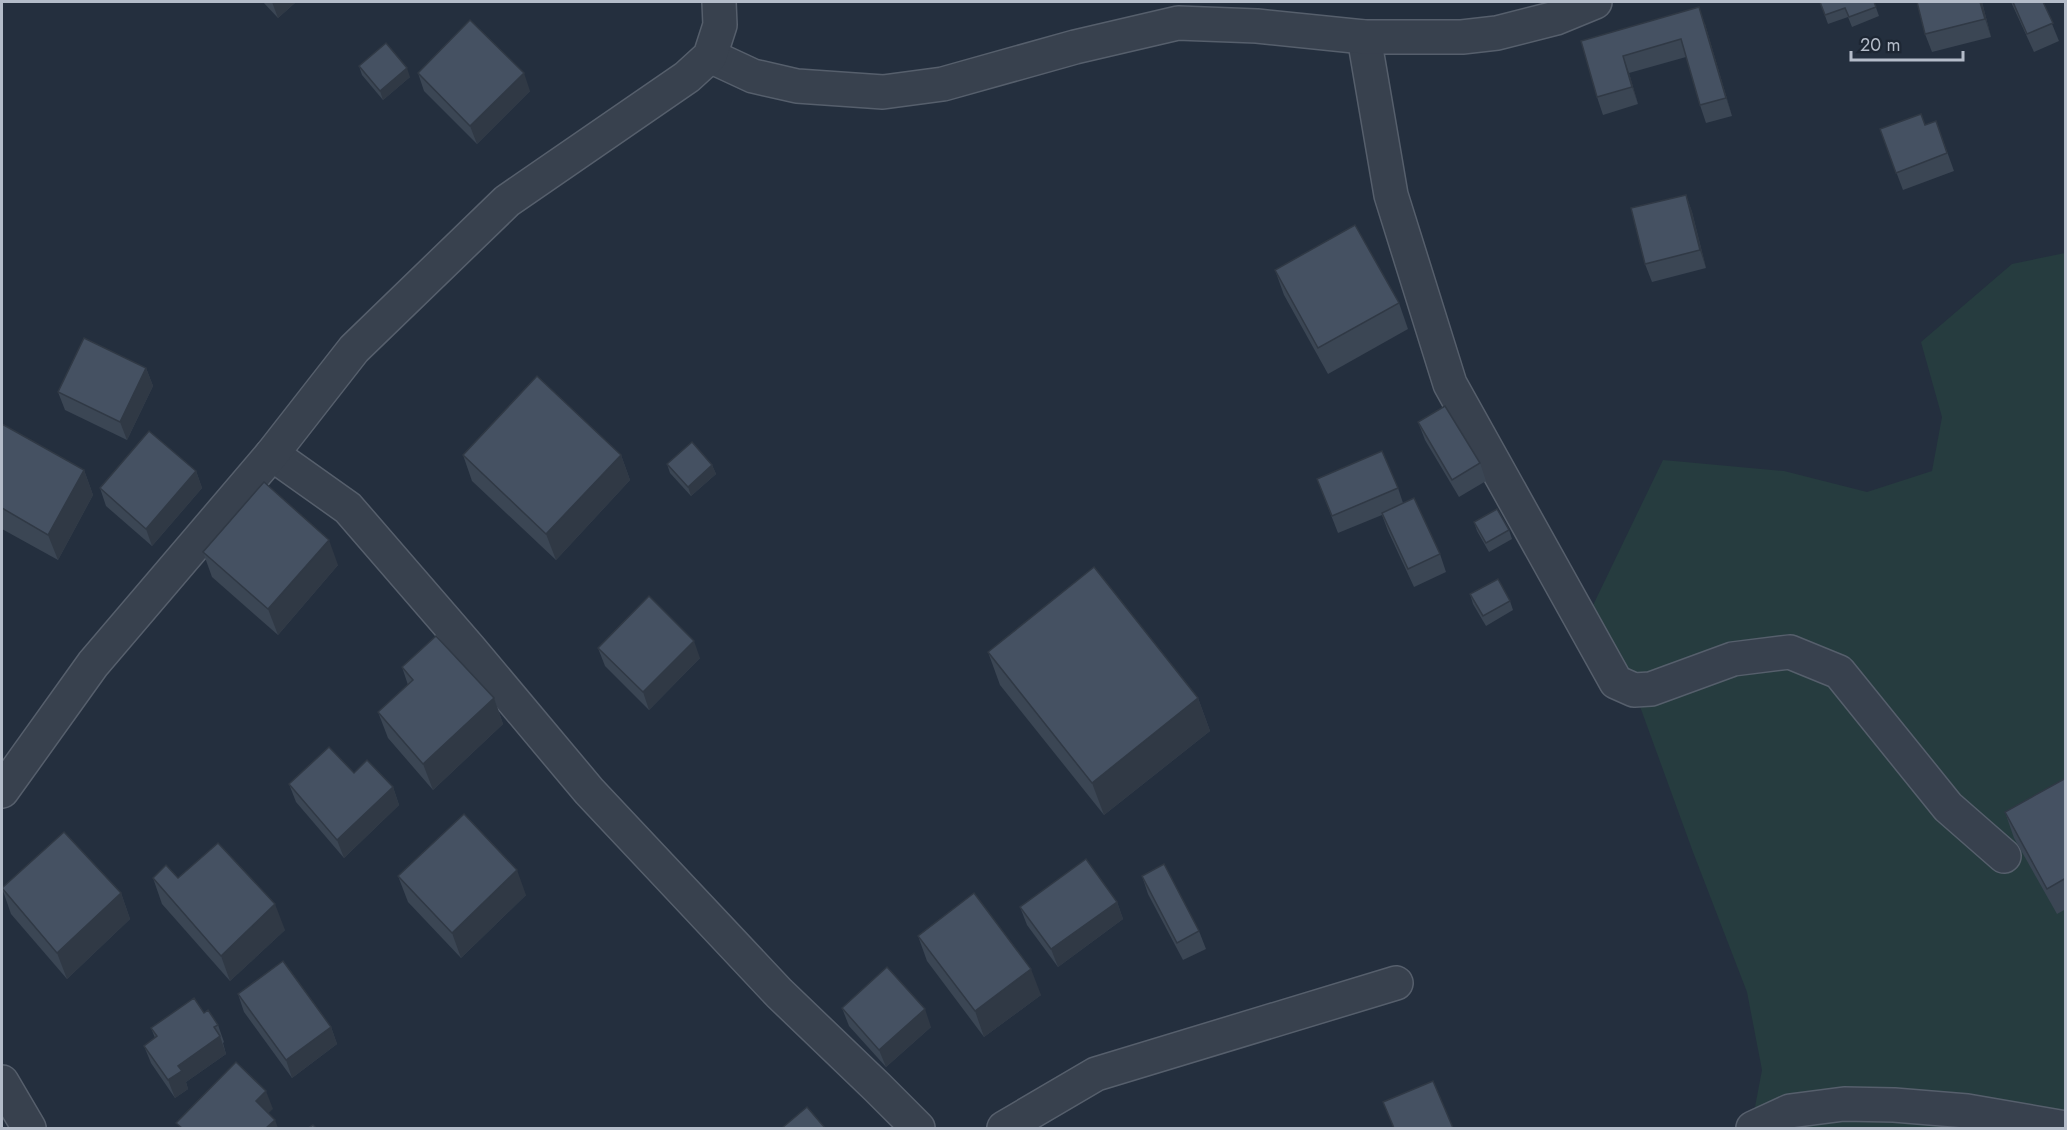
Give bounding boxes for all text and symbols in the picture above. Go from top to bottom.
scale bar [1851,24,1964,62]
text: 20 m [1860,32,1900,58]

